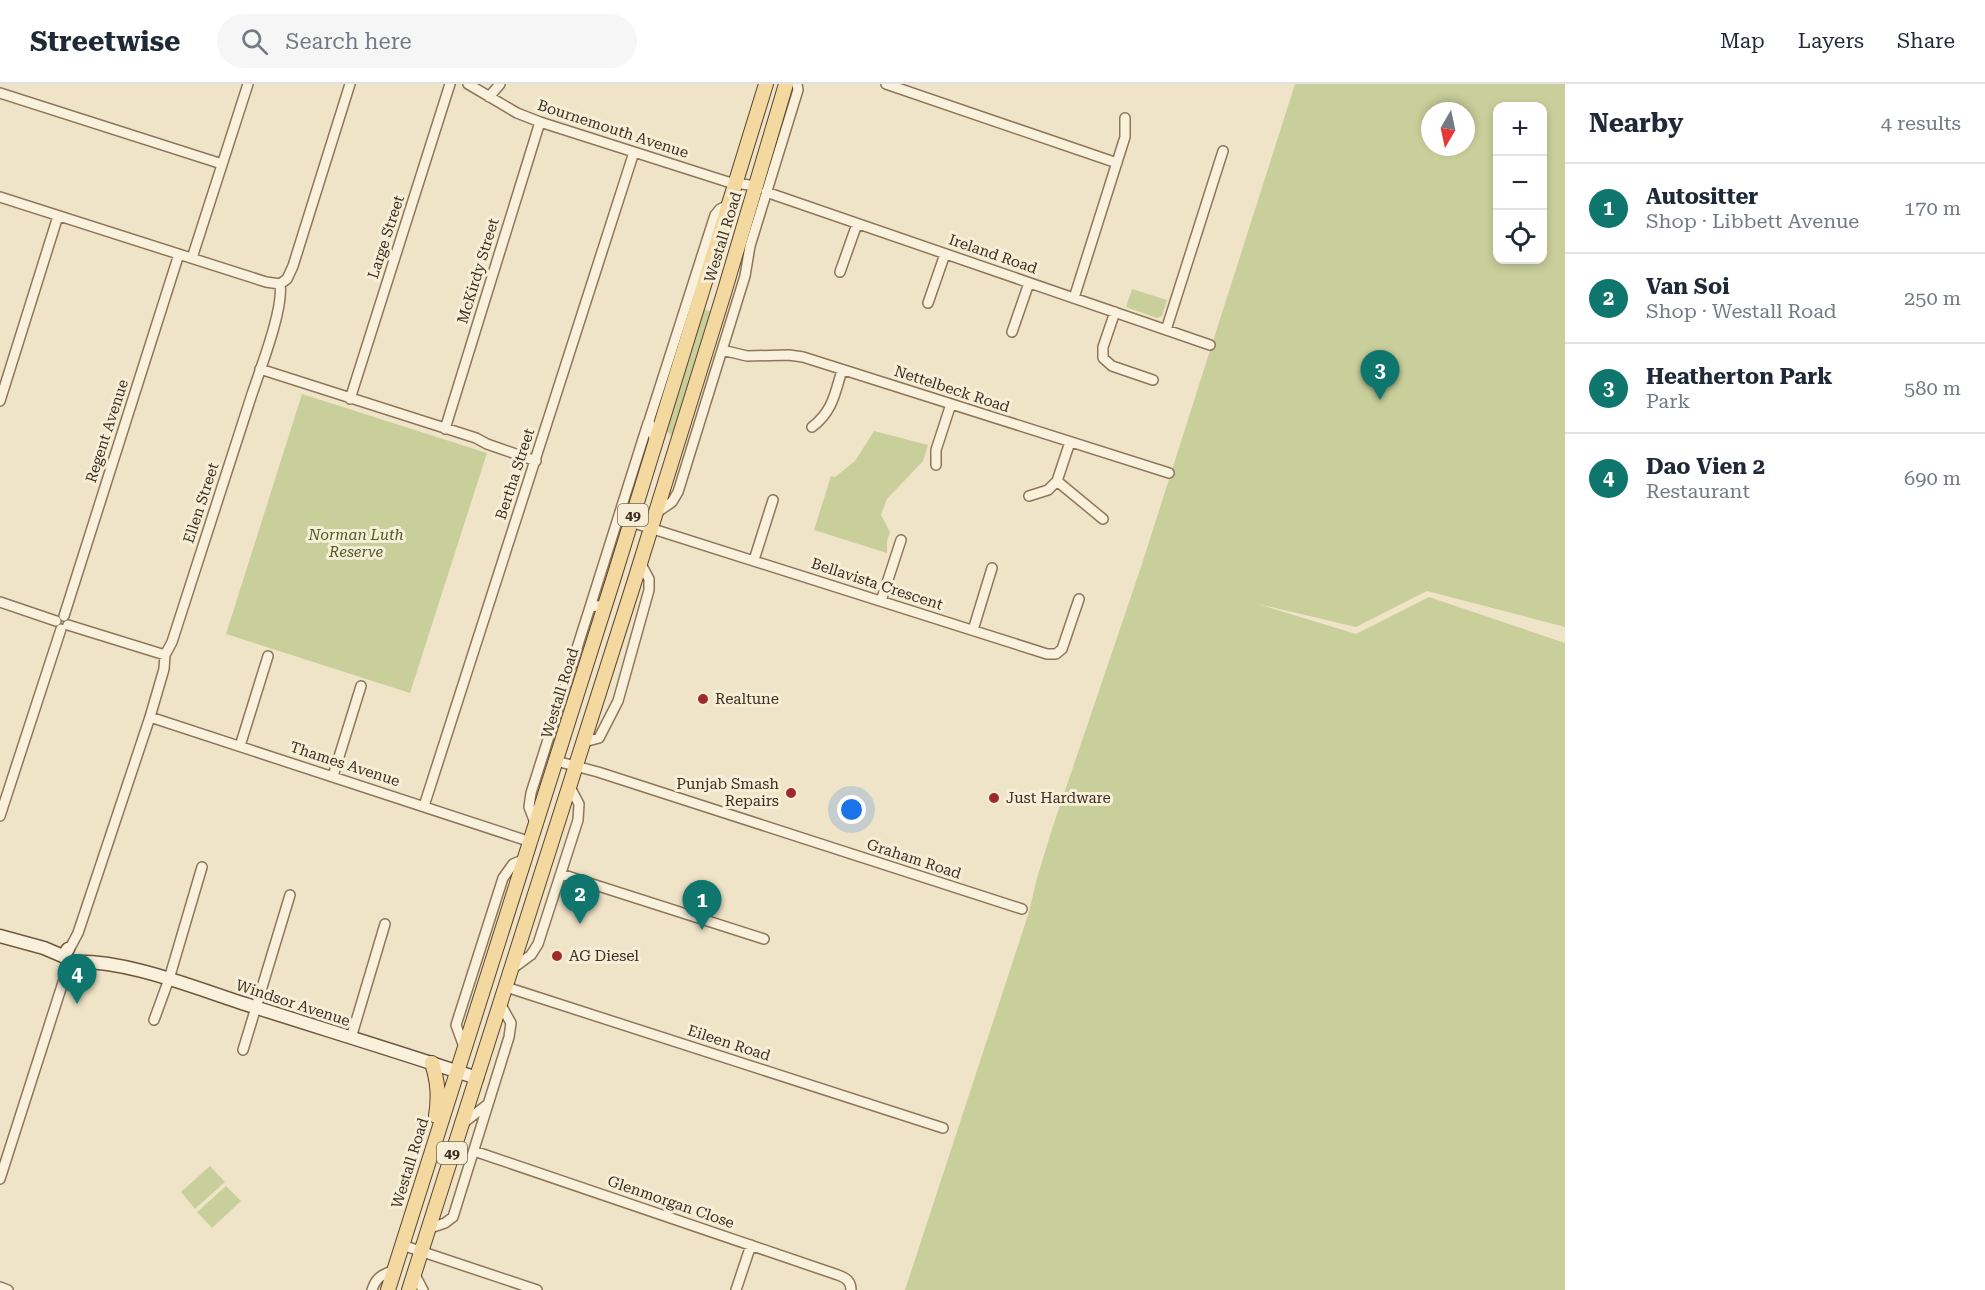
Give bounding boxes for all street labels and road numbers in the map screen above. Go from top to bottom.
street label: Bournemouth Avenue [535,96,691,162]
street label: Westall Road [701,189,745,284]
street label: Large Street [364,193,408,281]
street label: McKirdy Street [453,216,503,326]
street label: Ireland Road [946,230,1040,278]
street label: Nettelbeck Road [892,362,1012,416]
street label: Regent Avenue [82,377,132,485]
street label: Bertha Street [492,426,538,522]
street label: Ellen Street [180,460,223,546]
road number: 49 [618,504,648,526]
street label: Bellavista Crescent [809,554,945,614]
street label: Westall Road [538,645,582,740]
street label: Thames Avenue [288,738,402,790]
street label: Graham Road [865,835,964,883]
street label: Windsor Avenue [233,976,353,1030]
street label: Eileen Road [685,1021,773,1065]
street label: Westall Road [388,1115,432,1210]
road number: 49 [437,1142,467,1164]
street label: Glenmorgan Close [605,1172,737,1232]

